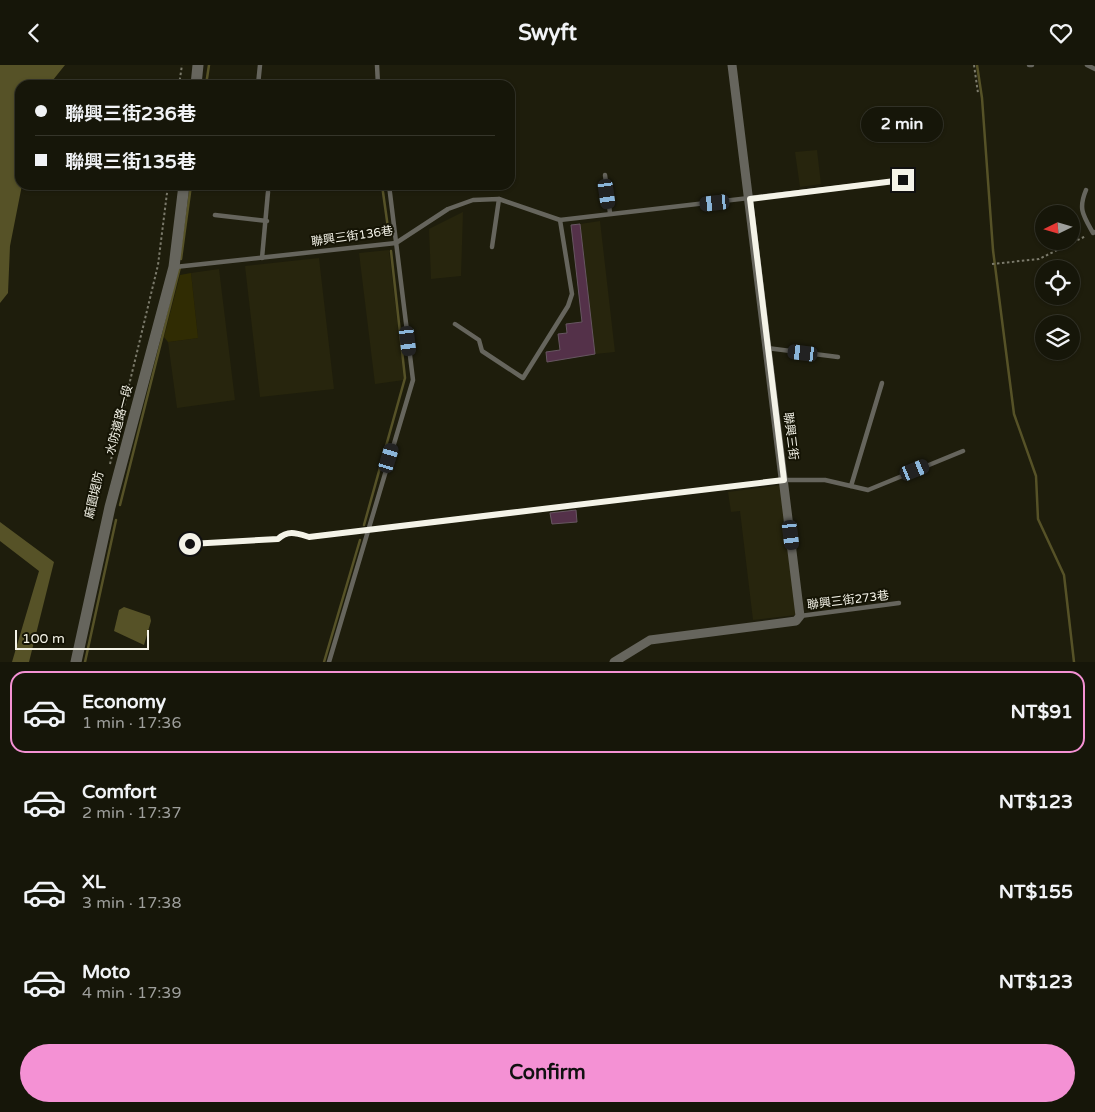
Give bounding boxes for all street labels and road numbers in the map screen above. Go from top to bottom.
street label: 聯興三街136巷 [310,223,394,249]
street label: 水防道路一段 [103,383,135,457]
street label: 聯興三街 [781,411,801,461]
street label: 麻園堤防 [82,470,106,520]
street label: 聯興三街273巷 [806,588,890,612]

